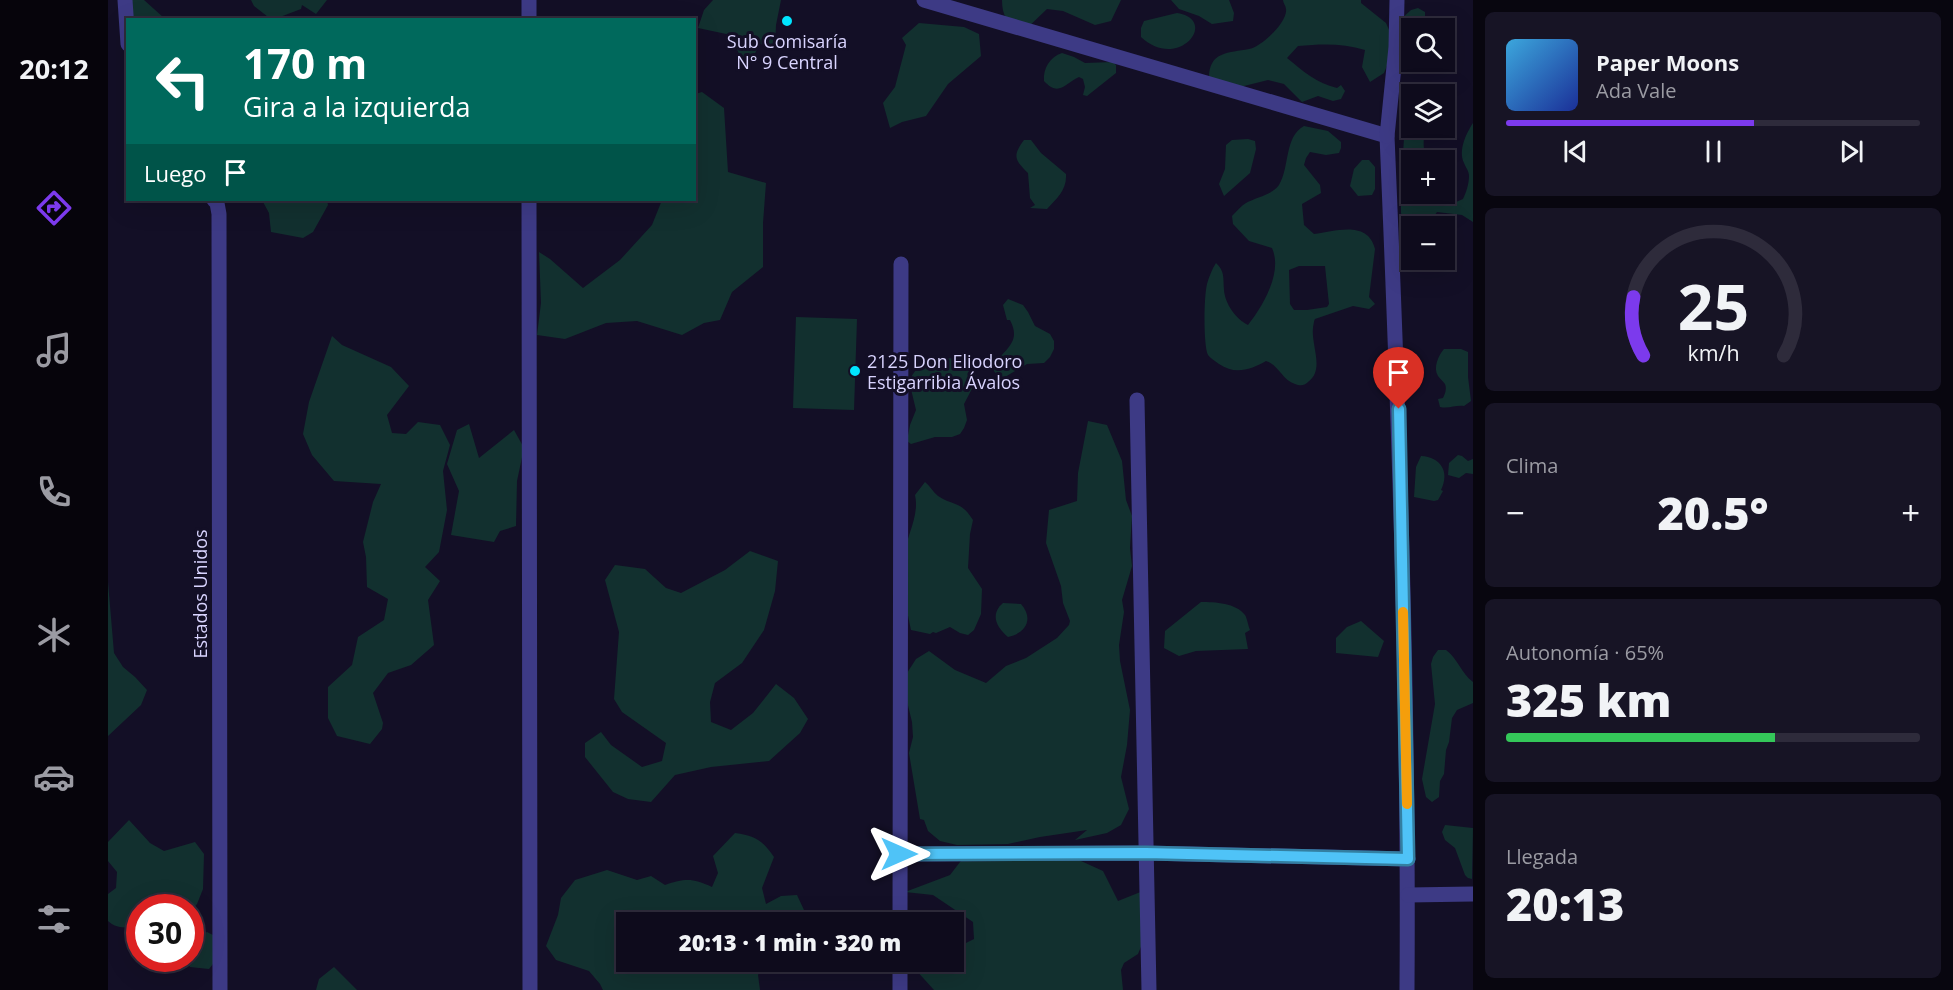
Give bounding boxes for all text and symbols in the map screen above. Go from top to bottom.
marker: Sub Comisaría N° 9 Central [780,14,794,28]
map controls [1401,18,1455,270]
button: search [1401,18,1455,72]
place label: Sub Comisaría N° 9 Central [727,29,847,74]
text: 170 m [243,34,367,91]
icon: left [144,42,222,120]
text: Paper Moons [1596,47,1739,77]
text: 20:12 [19,50,89,87]
text: Ada Vale [1596,77,1677,104]
button: layers [1401,84,1455,138]
text: Gira a la izquierda [243,88,470,125]
icon: previous [1559,135,1592,168]
icon: pause [1697,135,1730,168]
icon: next [1835,135,1868,168]
button: + [1401,150,1455,204]
icon: arrive [219,156,252,189]
text: Luego [144,158,207,188]
icon: directions [33,187,75,229]
button: − [1401,216,1455,270]
text: 25 [1677,264,1749,349]
icon: music [33,329,75,371]
text: km/h [1687,339,1739,368]
pin [1373,347,1424,409]
place label: 2125 Don Eliodoro Estigarribia Ávalos [867,349,1022,394]
icon: arrive [1382,356,1415,389]
marker: 2125 Don Eliodoro Estigarribia Ávalos [848,364,862,378]
text: Clima [1506,452,1558,479]
icon: phone [33,471,75,513]
text: 20.5° [1657,482,1769,543]
text: − [1506,490,1525,535]
text: + [1901,490,1920,535]
street label: Estados Unidos [188,529,212,659]
icon: climate [33,614,75,656]
text: Autonomía · 65% [1506,639,1664,666]
text: 325 km [1506,669,1671,730]
icon: car [33,756,75,798]
position arrow [867,822,931,886]
text: Llegada [1506,843,1578,870]
text: 20:13 [1506,873,1624,934]
speed limit sign: 30 [126,894,204,972]
icon: filters [33,898,75,940]
text: 20:13 · 1 min · 320 m [679,927,901,957]

